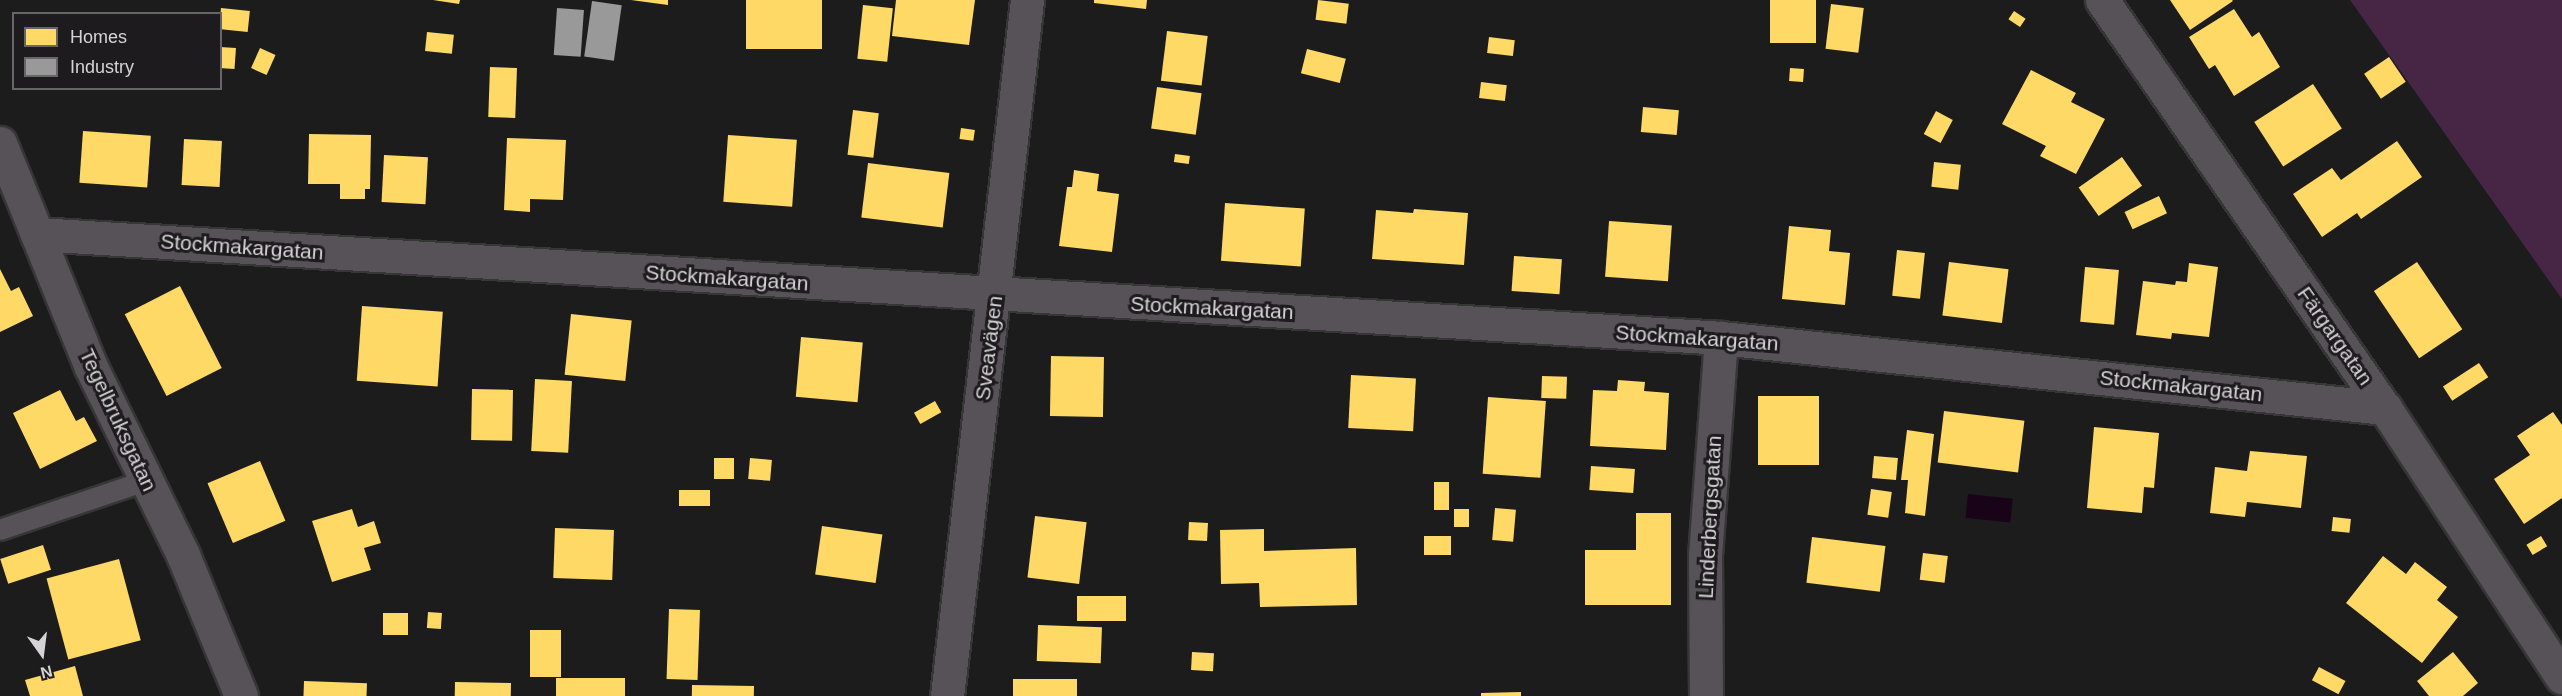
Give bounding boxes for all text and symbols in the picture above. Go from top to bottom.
legend [12,12,222,90]
text: Homes [70,27,127,47]
text: Industry [70,57,134,77]
street label: Stockmakargatan [160,229,324,265]
street label: Stockmakargatan [645,260,809,296]
street label: Färgargatan [2292,282,2378,390]
street label: Stockmakargatan [1130,291,1294,325]
street label: Sveavägen [970,294,1008,402]
street label: Stockmakargatan [1615,320,1779,356]
street label: Tegelbruksgatan [74,345,162,495]
street label: Stockmakargatan [2098,365,2264,407]
street label: Linderbergsgatan [1693,435,1727,599]
north arrow [12,624,72,684]
text: N [39,662,54,682]

